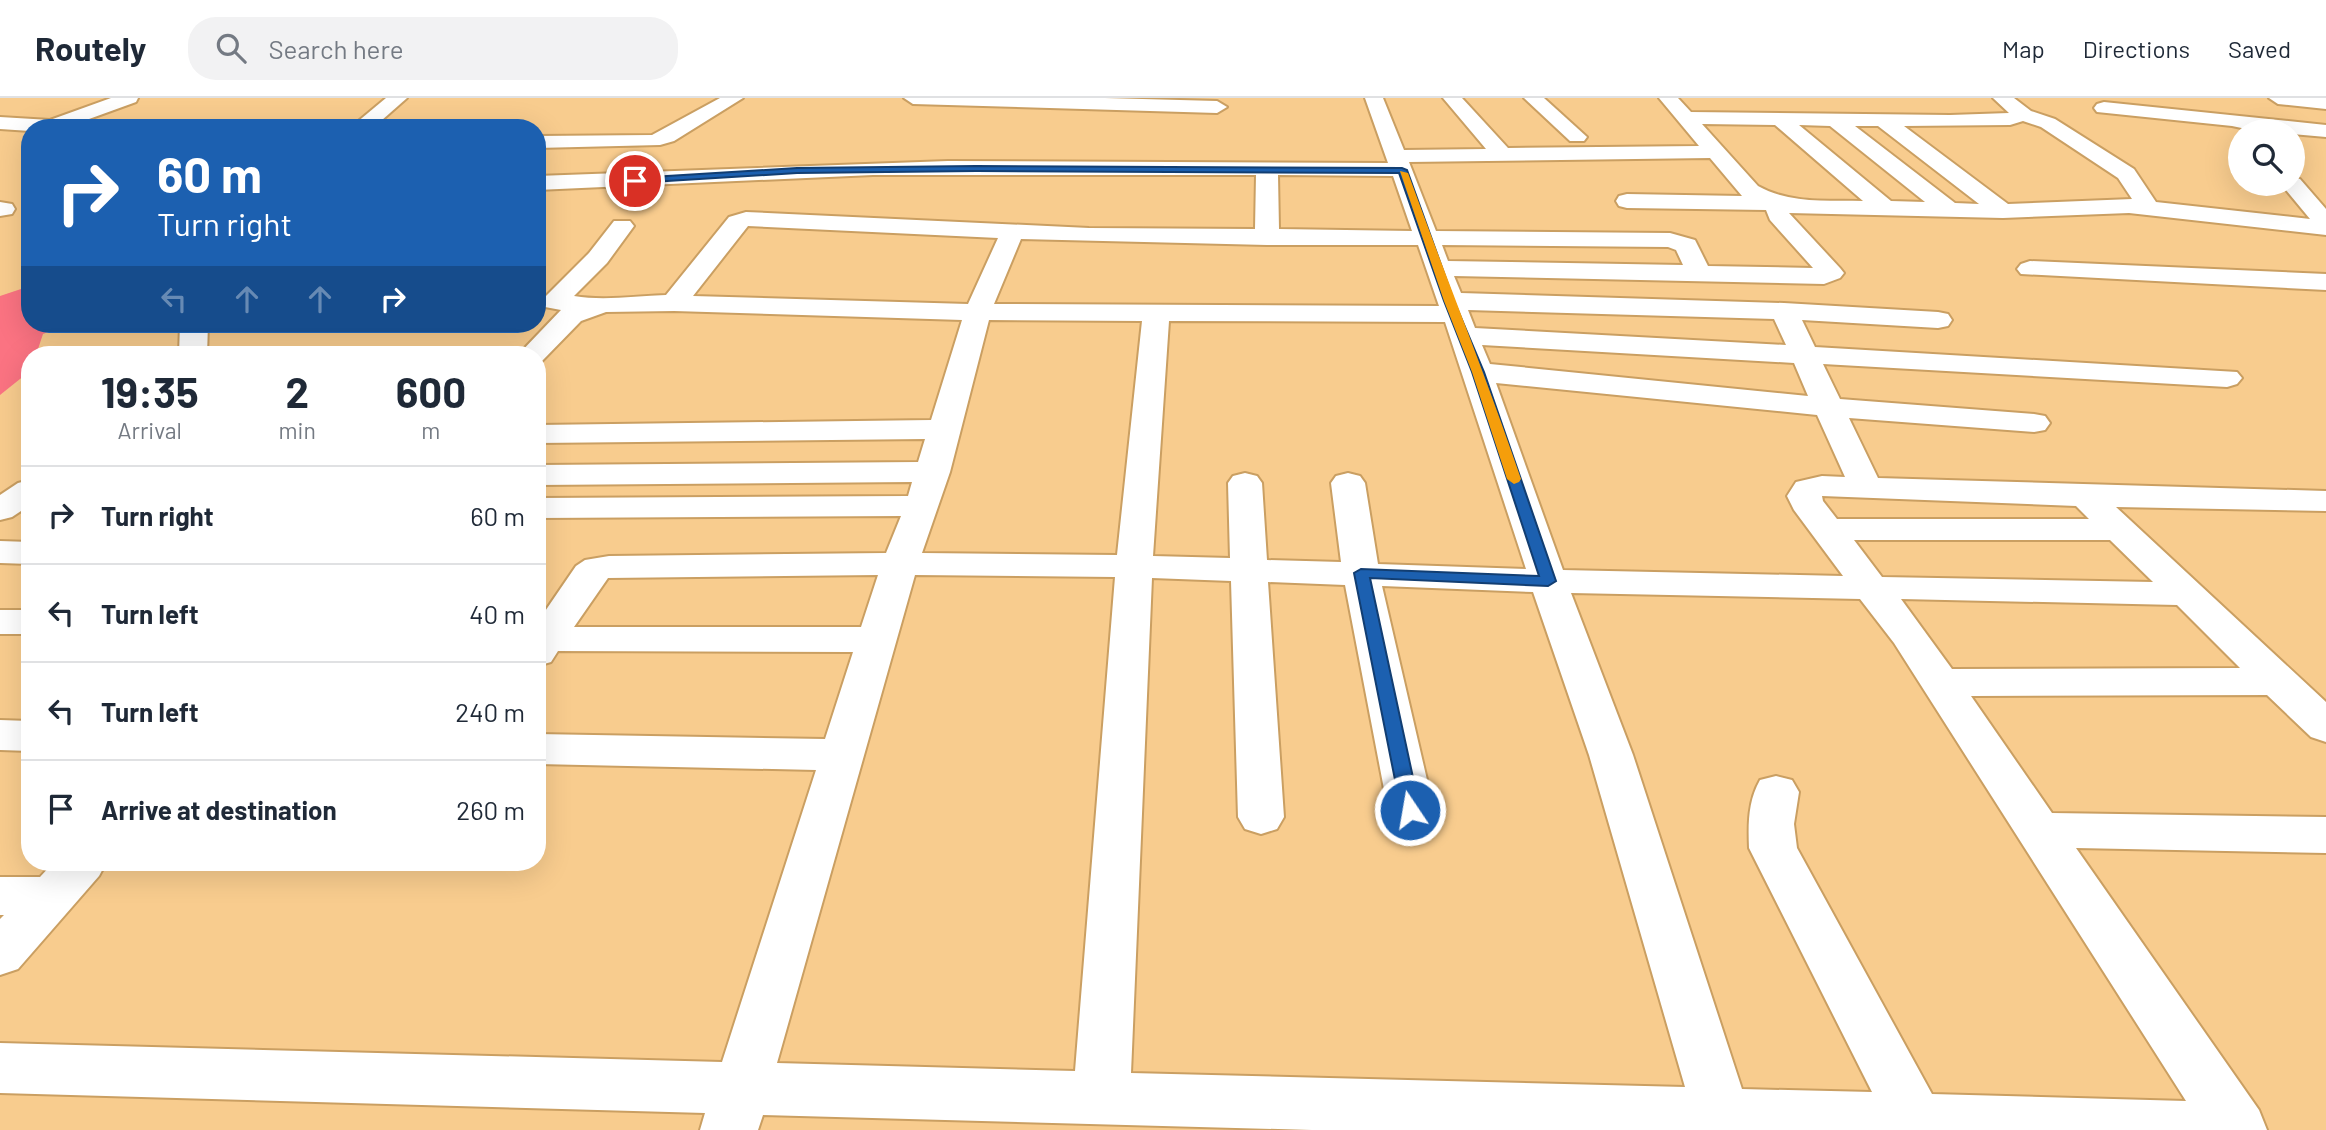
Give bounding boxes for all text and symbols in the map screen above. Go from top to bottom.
search box [188,17,678,80]
text: Routely [35,28,146,68]
icon: search [212,29,250,67]
text: Search here [268,33,404,64]
text: Map [2002,34,2045,63]
text: Directions [2083,34,2190,63]
text: Saved [2228,34,2291,63]
map controls [2228,119,2305,196]
button: search [2228,119,2305,196]
text: 60 m [157,144,262,203]
icon: right [42,147,133,238]
pin [605,151,665,211]
icon: arrive [616,162,654,200]
text: Turn right [157,204,292,242]
icon: left [155,280,193,318]
icon: ahead [228,280,266,318]
icon: ahead [301,280,339,318]
icon: right [374,280,412,318]
text: 19:35 [101,366,199,416]
text: 2 [285,366,309,416]
text: 600 [396,366,466,416]
text: Arrival [118,416,182,444]
text: min [279,416,316,444]
text: m [421,416,440,444]
icon: right [42,496,80,534]
text: Turn right [101,500,214,531]
text: 60 m [470,500,525,531]
icon: left [42,594,80,632]
text: Turn left [101,598,199,629]
text: 40 m [469,598,525,629]
icon: left [42,692,80,730]
text: Turn left [101,696,199,727]
text: 240 m [455,696,525,727]
position arrow [1373,773,1447,847]
icon: arrive [42,790,80,828]
text: Arrive at destination [101,794,337,825]
text: 260 m [456,794,525,825]

